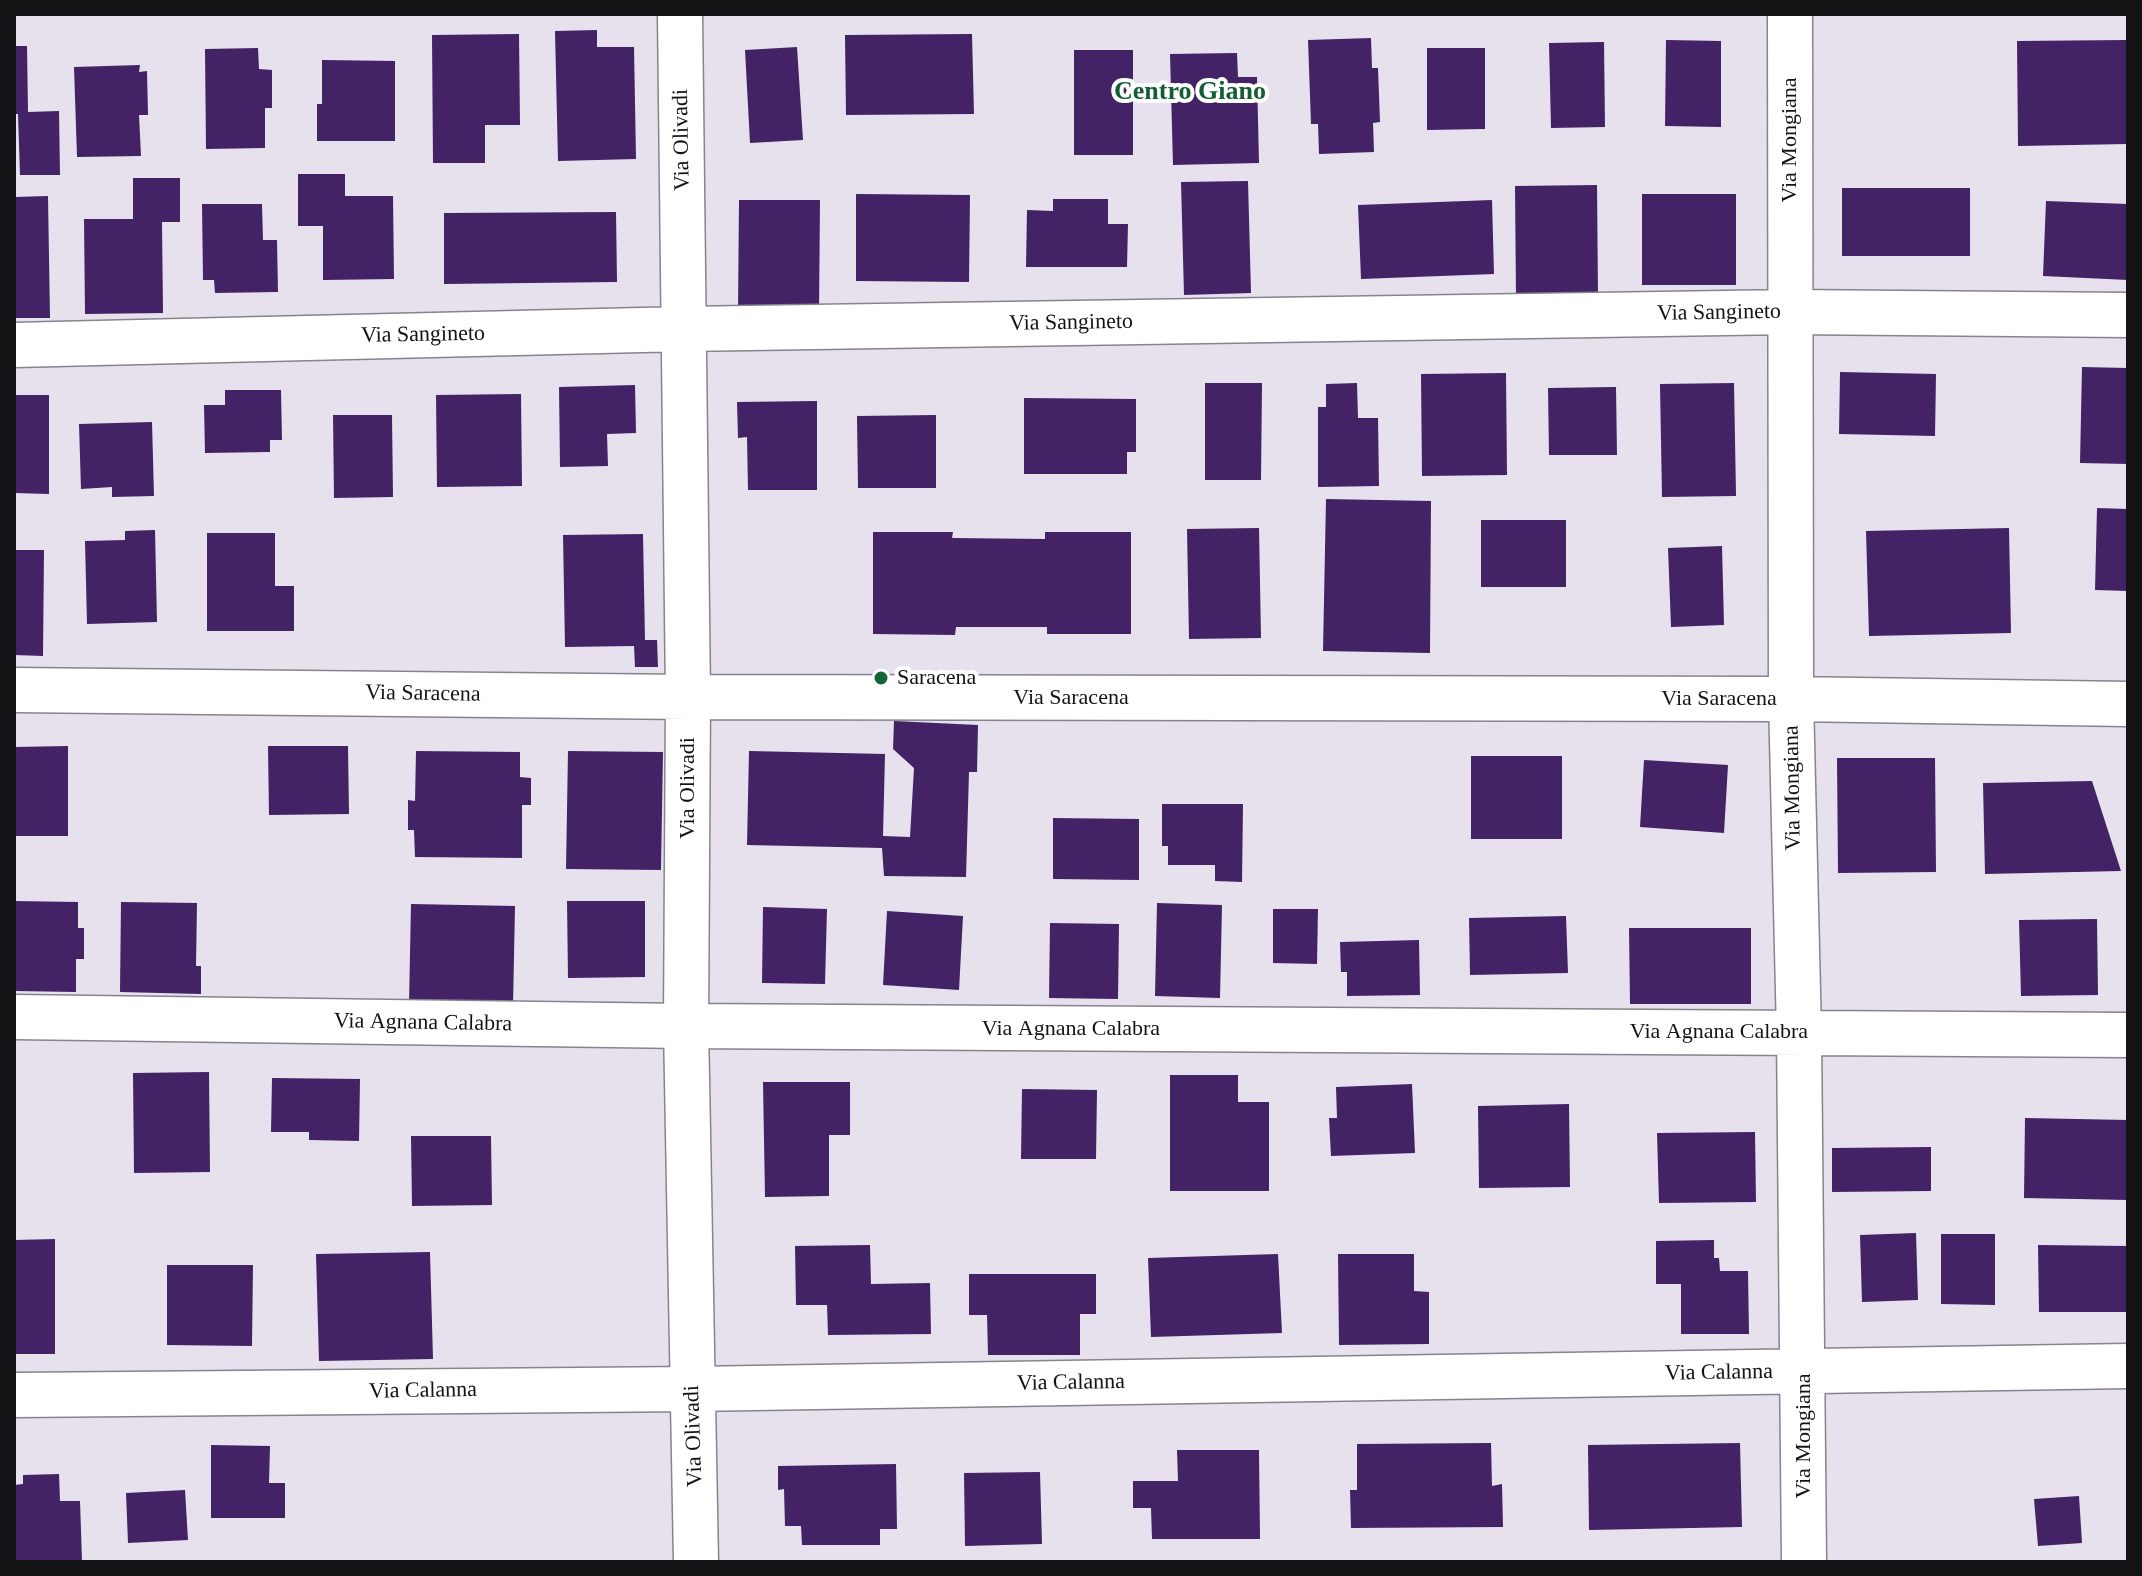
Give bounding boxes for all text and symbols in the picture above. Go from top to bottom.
district label: Centro Giano [1114,76,1266,108]
street label: Via Mongiana [1777,77,1803,203]
street label: Via Olivadi [668,89,696,191]
street label: Via Sangineto [1657,299,1781,327]
street label: Via Sangineto [1009,309,1133,337]
street label: Via Sangineto [361,321,485,349]
place label: Saracena [897,665,976,691]
marker: Saracena [872,669,890,687]
street label: Via Saracena [365,680,481,708]
street label: Via Saracena [1013,685,1129,711]
street label: Via Saracena [1661,686,1777,712]
street label: Via Mongiana [1779,725,1807,851]
street label: Via Olivadi [675,737,701,839]
street label: Via Agnana Calabra [334,1008,512,1038]
street label: Via Agnana Calabra [982,1016,1160,1042]
street label: Via Agnana Calabra [1630,1019,1808,1045]
street label: Via Calanna [1665,1359,1773,1387]
street label: Via Calanna [1017,1369,1125,1397]
street label: Via Mongiana [1791,1373,1817,1499]
street label: Via Calanna [369,1377,477,1405]
street label: Via Olivadi [679,1385,709,1487]

